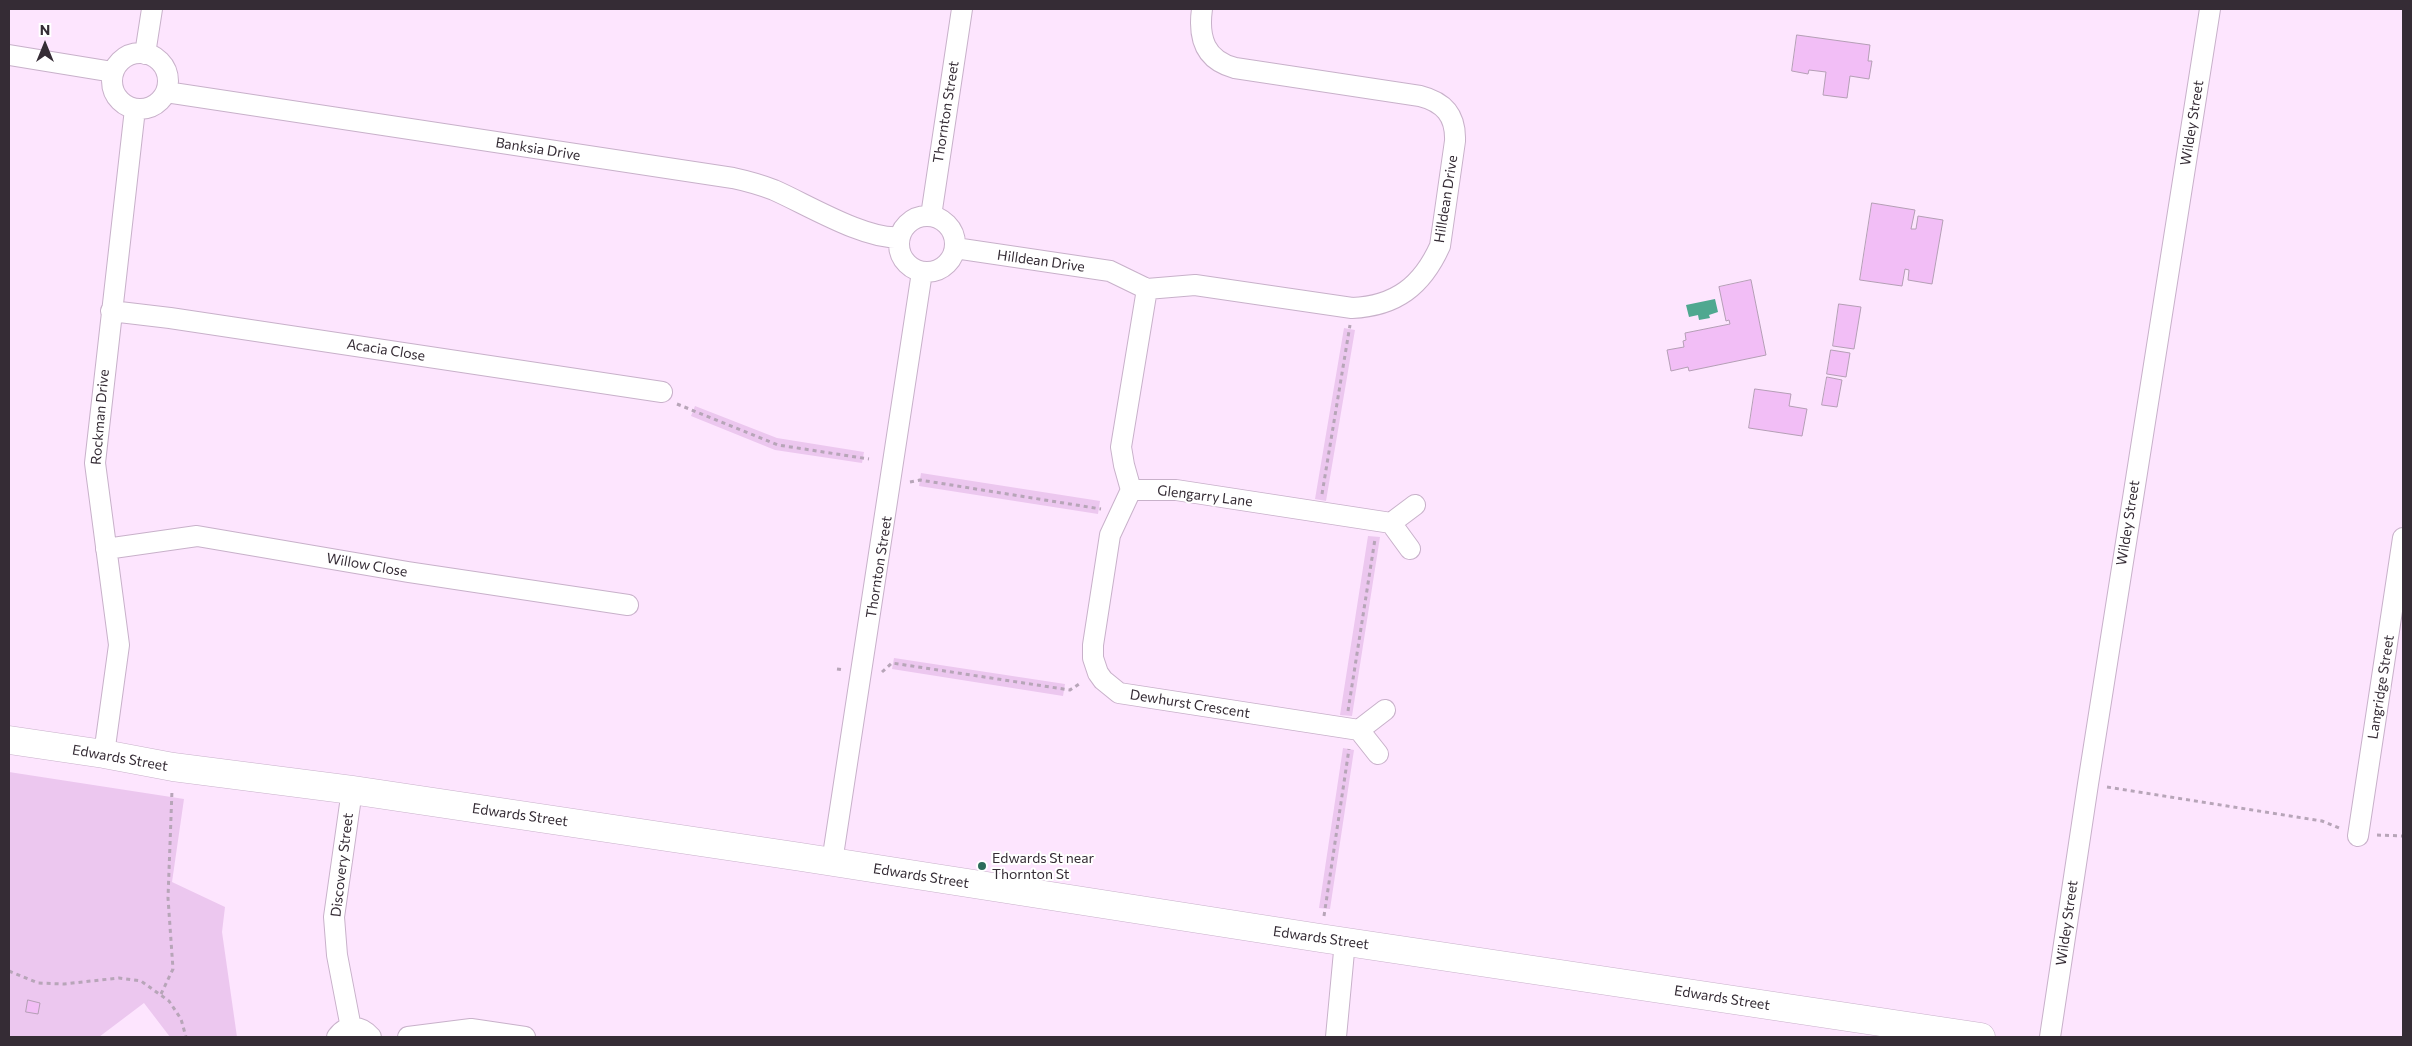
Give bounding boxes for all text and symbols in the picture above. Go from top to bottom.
north arrow [20,20,70,70]
text: N [40,21,50,38]
street label: Thornton Street [930,60,962,164]
street label: Wildey Street [2177,79,2207,167]
street label: Banksia Drive [494,134,582,164]
street label: Hilldean Drive [1431,154,1461,244]
street label: Hilldean Drive [996,247,1086,275]
street label: Acacia Close [346,336,426,364]
street label: Rockman Drive [87,369,113,465]
street label: Wildey Street [2113,479,2143,567]
street label: Glengarry Lane [1156,482,1254,510]
street label: Thornton Street [863,515,895,619]
street label: Willow Close [325,550,409,580]
street label: Langridge Street [2364,634,2398,740]
street label: Dewhurst Crescent [1129,686,1251,722]
street label: Edwards Street [71,741,169,775]
street label: Edwards Street [471,800,569,830]
street label: Discovery Street [327,812,357,918]
place label: Edwards St near Thornton St [992,850,1094,882]
street label: Edwards Street [872,860,970,892]
marker: Edwards St near Thornton St [976,860,988,872]
street label: Wildey Street [2053,879,2081,967]
street label: Edwards Street [1272,923,1370,953]
street label: Edwards Street [1673,982,1771,1014]

